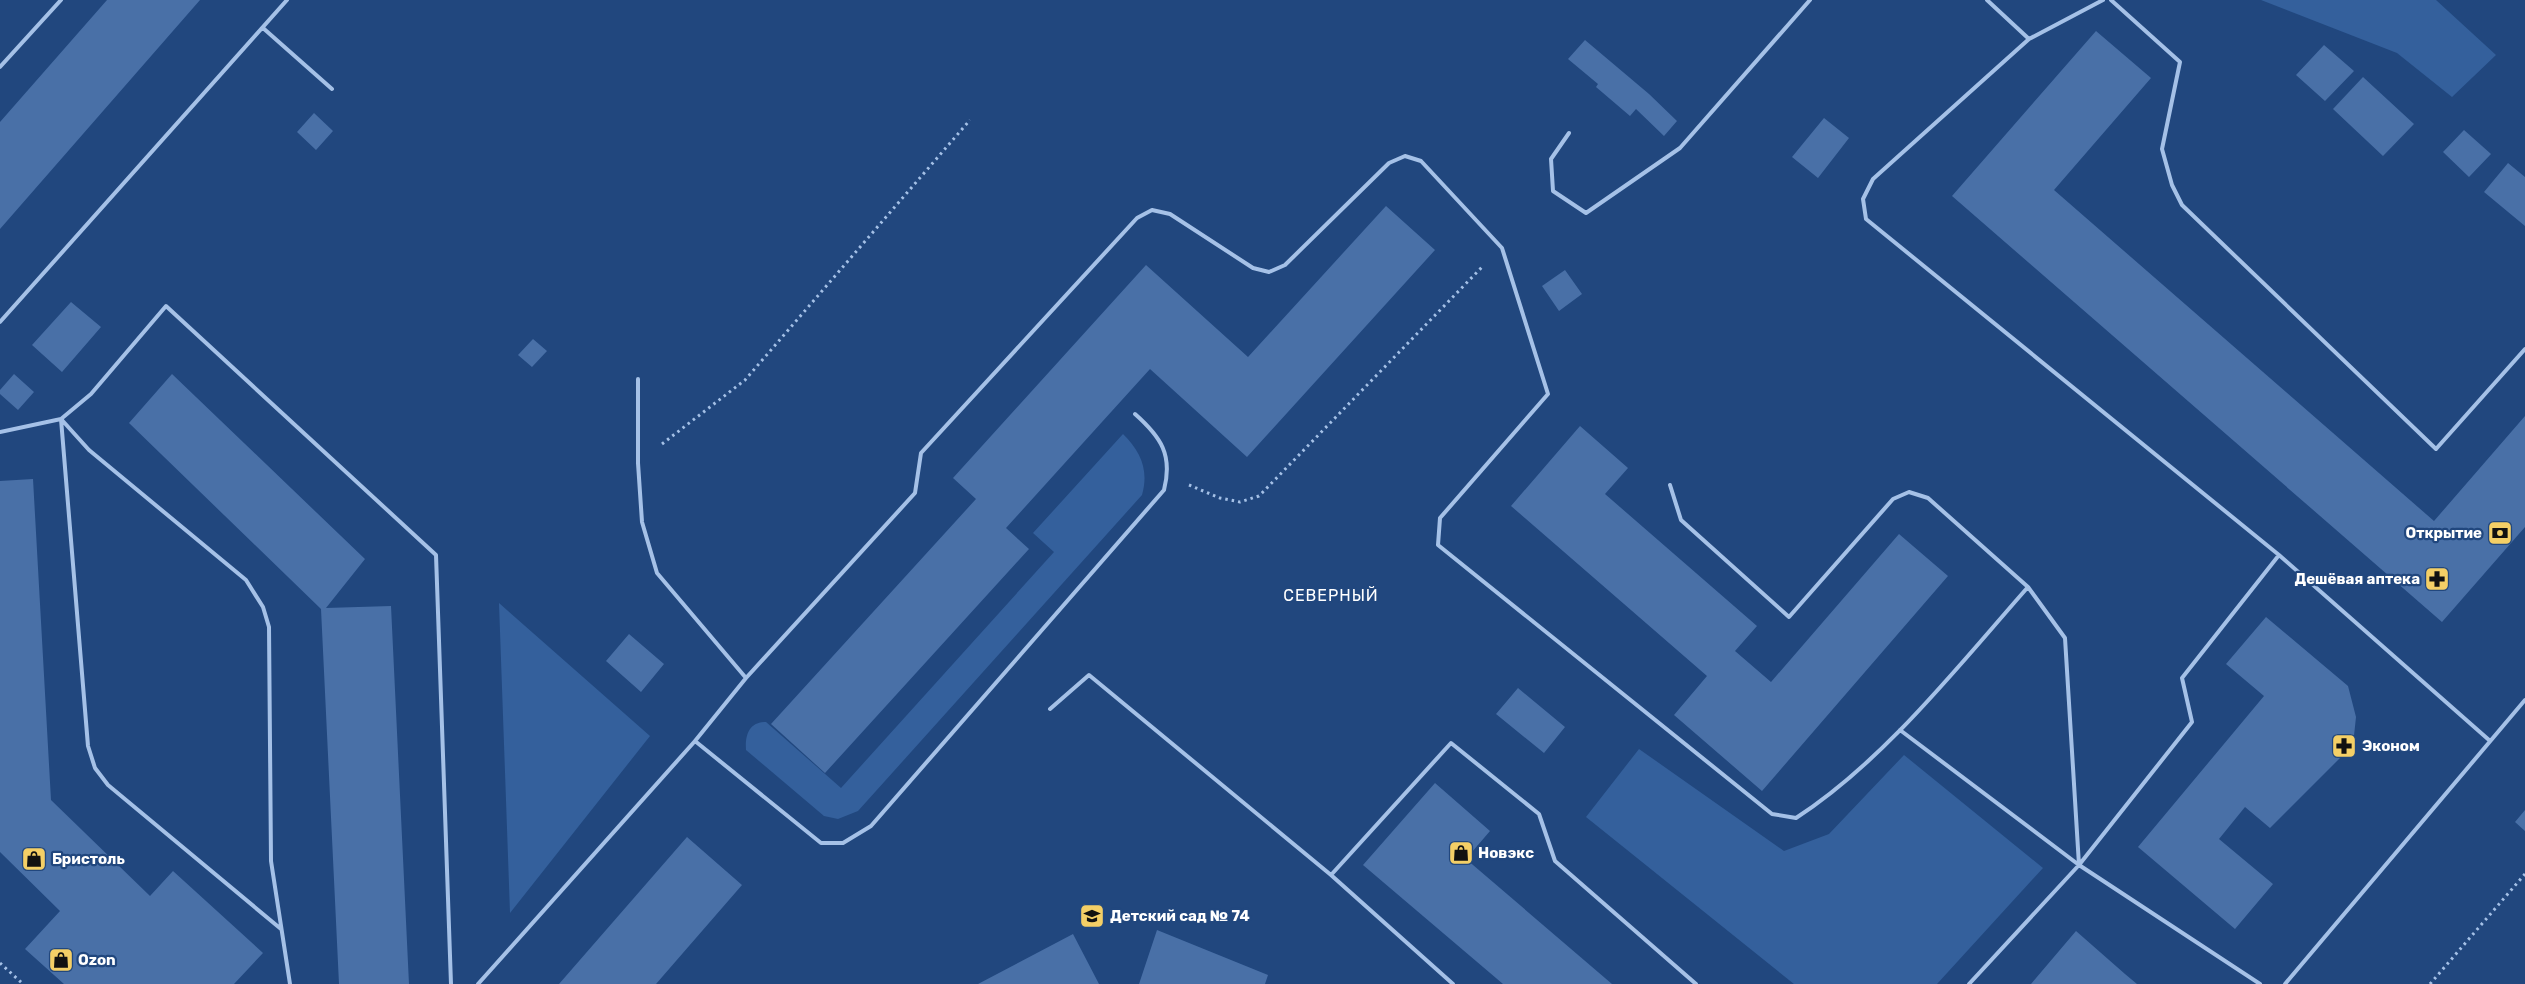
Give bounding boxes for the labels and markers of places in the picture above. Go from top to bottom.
bank icon: Открытие [2487,520,2513,546]
place label: Открытие [2405,524,2482,542]
pharmacy icon: Дешёвая аптека [2424,566,2450,592]
place label: Дешёвая аптека [2294,570,2420,588]
pharmacy icon: Эконом [2331,733,2357,759]
place label: Эконом [2362,737,2420,755]
shop icon: Новэкс [1448,840,1474,866]
place label: Новэкс [1478,844,1534,862]
shop icon: Бристоль [21,846,47,872]
place label: Бристоль [52,850,125,868]
school or university icon: Детский сад № 74 [1079,903,1105,929]
place label: Детский сад № 74 [1110,907,1250,925]
shop icon: Ozon [48,947,74,973]
place label: Ozon [78,951,116,969]

